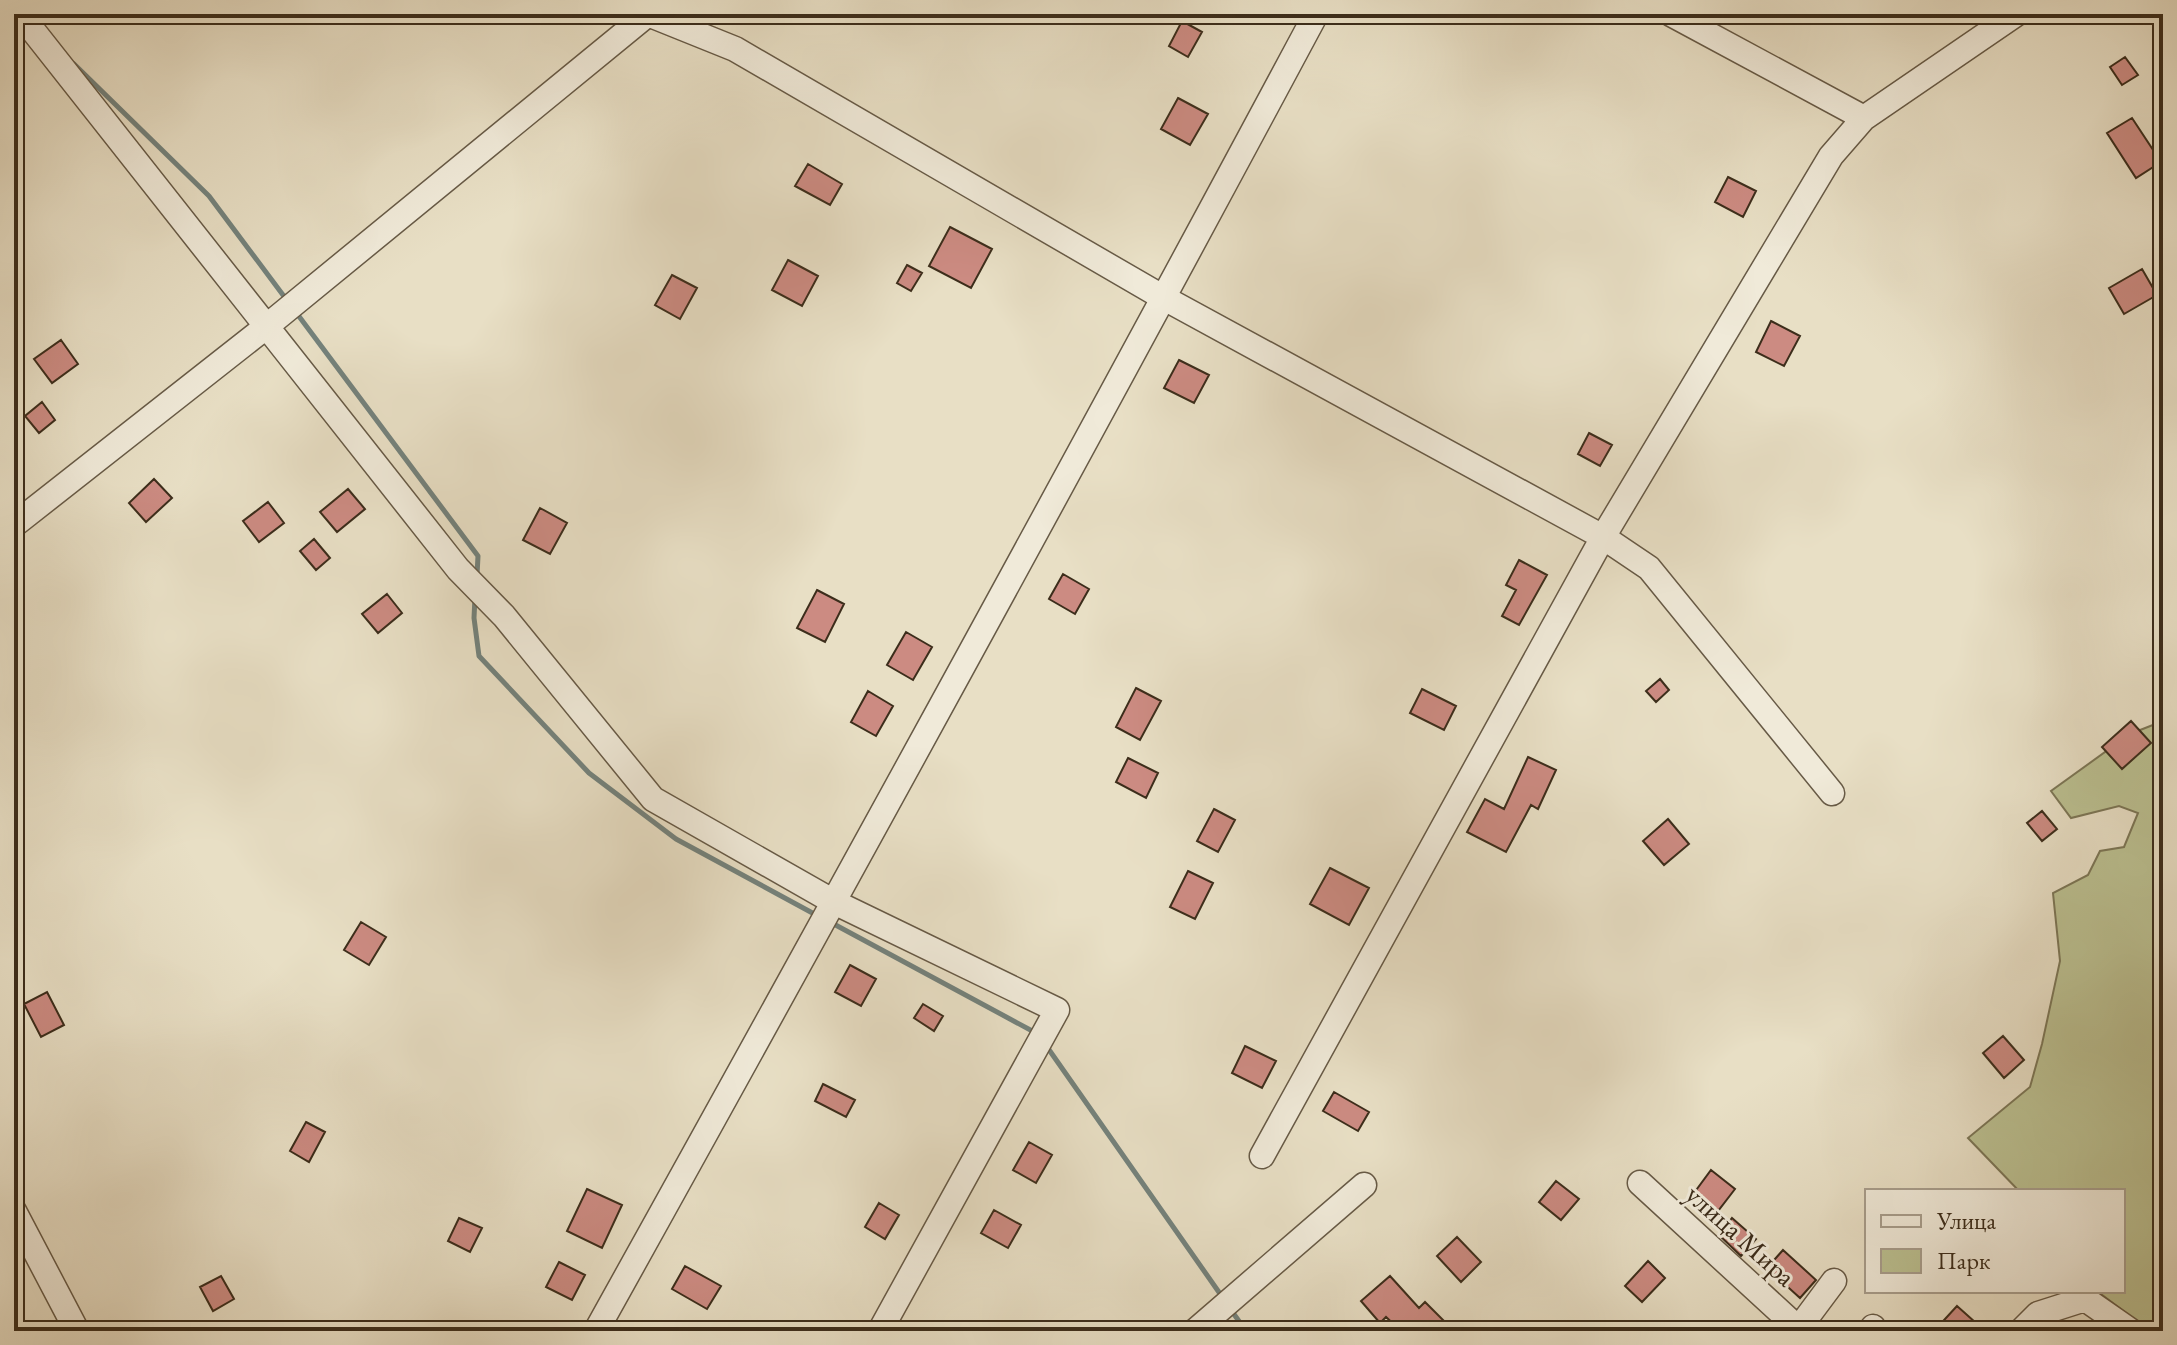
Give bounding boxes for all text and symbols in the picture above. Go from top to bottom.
street label: улица Мира [1678,1176,1804,1294]
legend [1865,1189,2125,1293]
text: Улица [1936,1205,1996,1236]
text: Парк [1937,1245,1991,1276]

